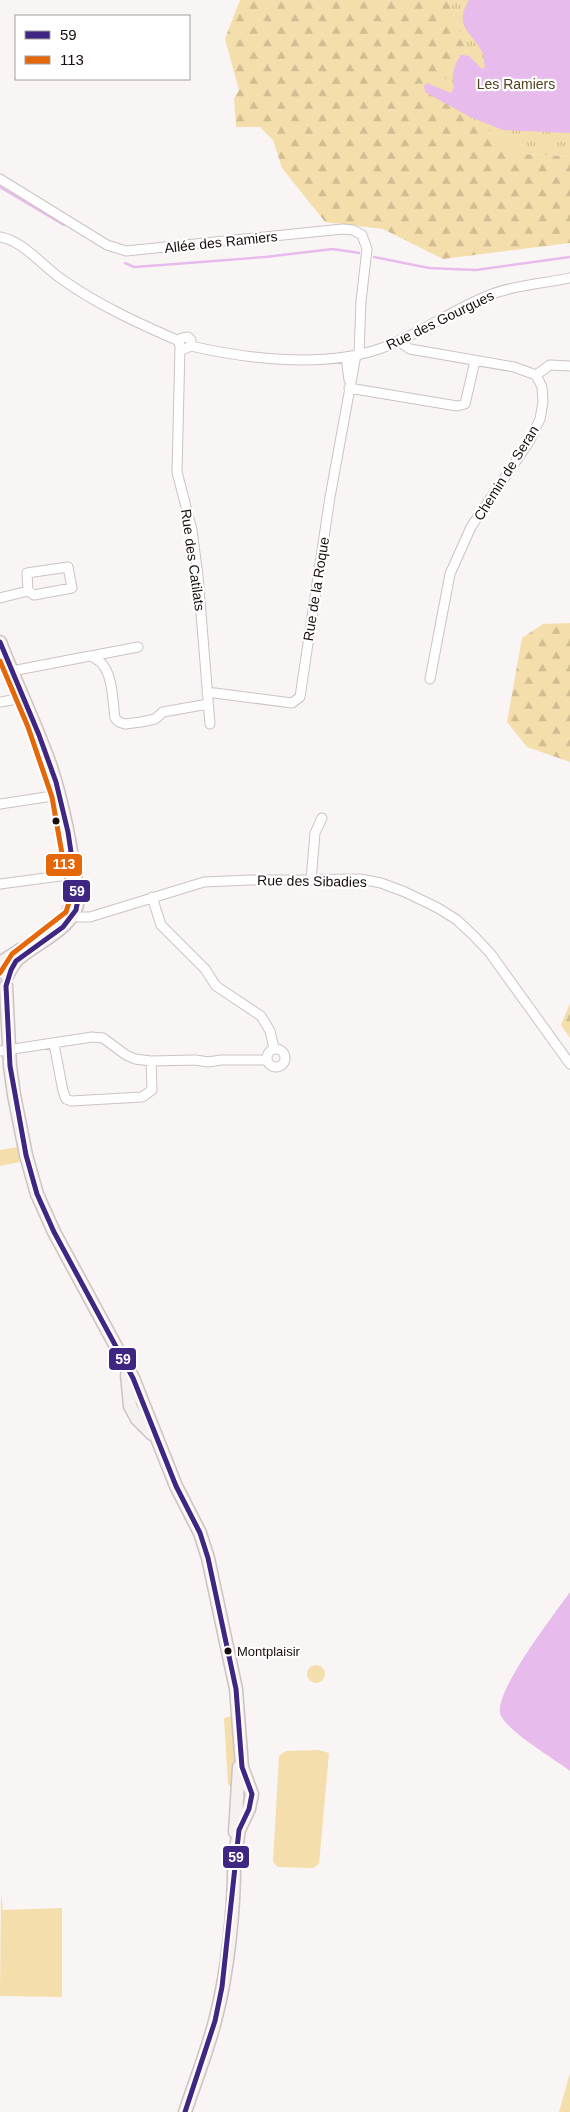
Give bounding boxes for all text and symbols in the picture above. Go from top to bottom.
legend [15,15,190,80]
text: 59 [60,26,77,43]
text: 113 [60,51,84,68]
park label: Les Ramiers [477,76,555,92]
street label: Allée des Ramiers [164,228,278,256]
street label: Rue des Gourgues [384,287,496,353]
street label: Chemin de Seran [470,423,542,523]
street label: Rue des Catilats [178,508,208,612]
street label: Rue de la Roque [300,536,332,642]
unlabelled marker [51,816,61,826]
line badge: 113 [45,853,83,877]
text: 113 [53,856,76,872]
street label: Rue des Sibadies [257,872,367,890]
line badge: 59 [62,879,91,903]
text: 59 [69,883,85,899]
line badge: 59 [108,1347,137,1371]
text: 59 [115,1351,131,1367]
place label: Montplaisir [237,1644,301,1659]
marker: Montplaisir [223,1646,233,1656]
line badge: 59 [222,1845,250,1869]
text: 59 [228,1849,244,1865]

